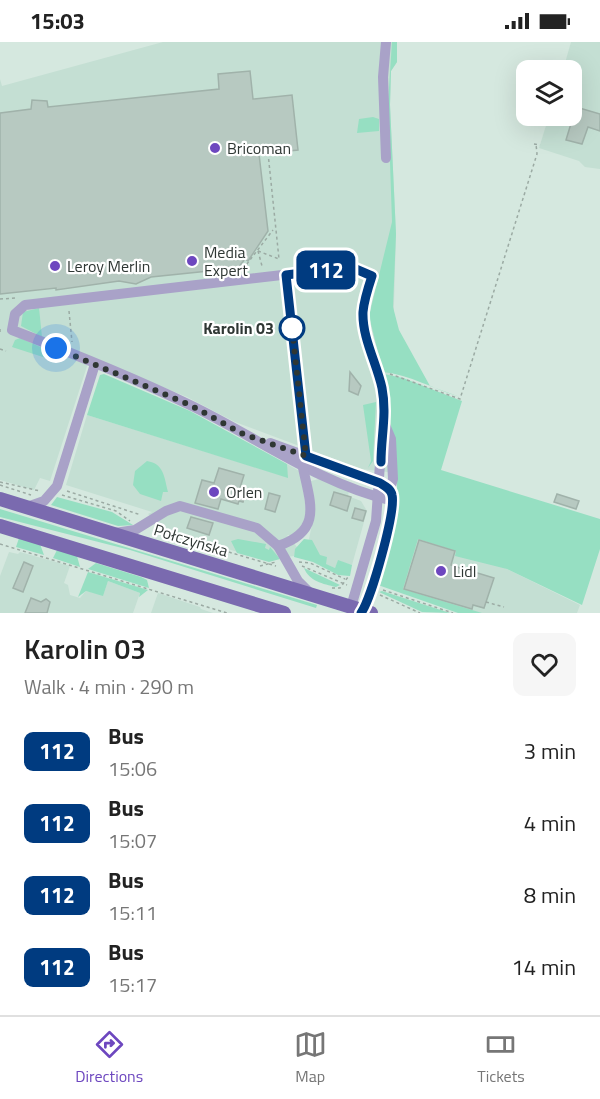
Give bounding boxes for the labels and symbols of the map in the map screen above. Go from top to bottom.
place label: Bricoman [227,136,291,160]
marker: Bricoman [208,141,222,155]
place label: Media Expert [204,240,248,282]
line badge: 112 [292,250,360,290]
place label: Leroy Merlin [67,254,150,278]
marker: Media Expert [185,254,199,268]
marker: Leroy Merlin [48,259,62,273]
marker: Karolin 03 [279,315,305,341]
place label: Karolin 03 [203,316,274,340]
your location [41,333,71,363]
place label: Orlen [226,480,262,504]
marker: Orlen [207,485,221,499]
street label: Połczyńska [151,517,231,563]
place label: Lidl [453,559,476,583]
marker: Lidl [434,564,448,578]

